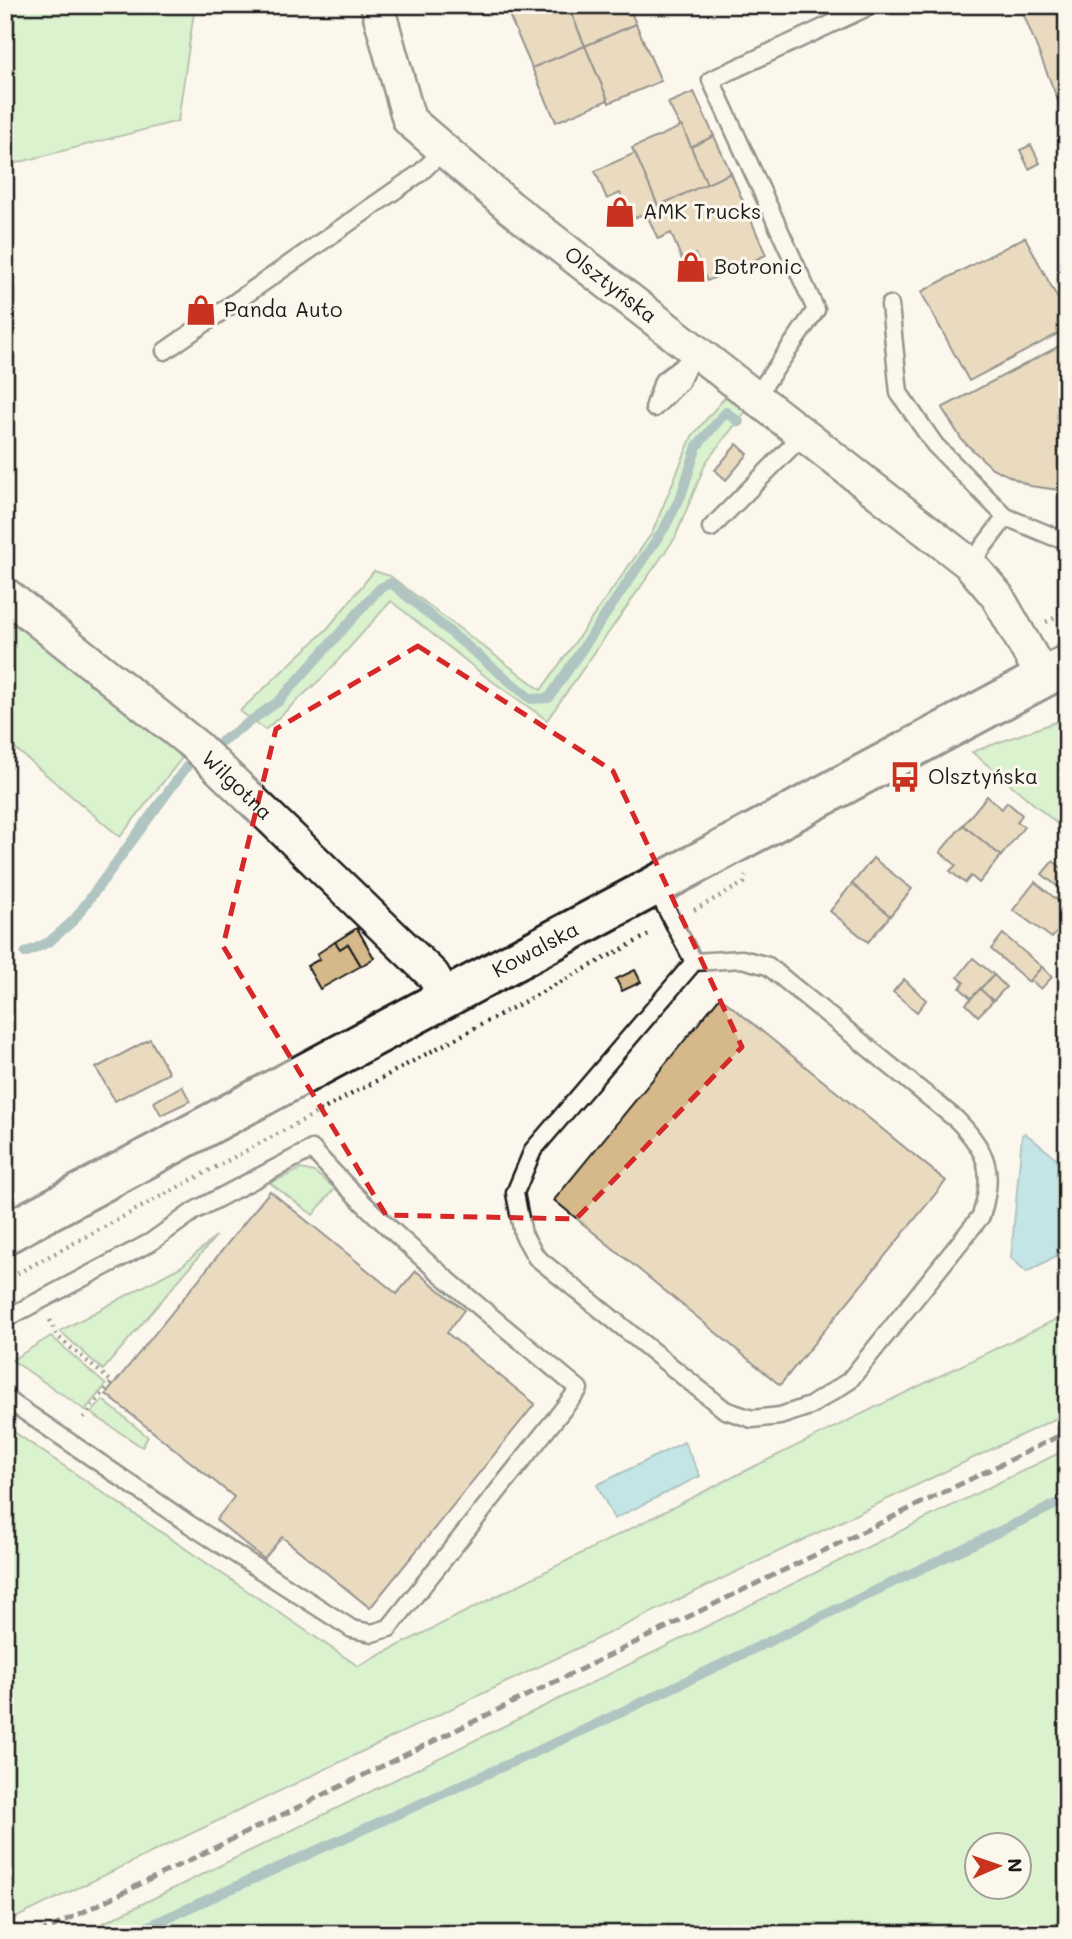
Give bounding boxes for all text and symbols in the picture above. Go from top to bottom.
shop icon: AMK Trucks [603,195,637,229]
place label: AMK Trucks [643,197,761,224]
street label: Olsztyńska [560,239,663,328]
shop icon: Botronic [674,250,708,284]
place label: Botronic [714,252,802,279]
shop icon: Panda Auto [184,293,218,327]
place label: Panda Auto [224,295,342,322]
street label: Wilgotna [197,744,279,825]
bus stop icon: Olsztyńska [888,760,922,794]
place label: Olsztyńska [928,762,1038,789]
street label: Kowalska [487,914,583,983]
north arrow [964,1830,1034,1900]
text: N [1003,1858,1028,1873]

